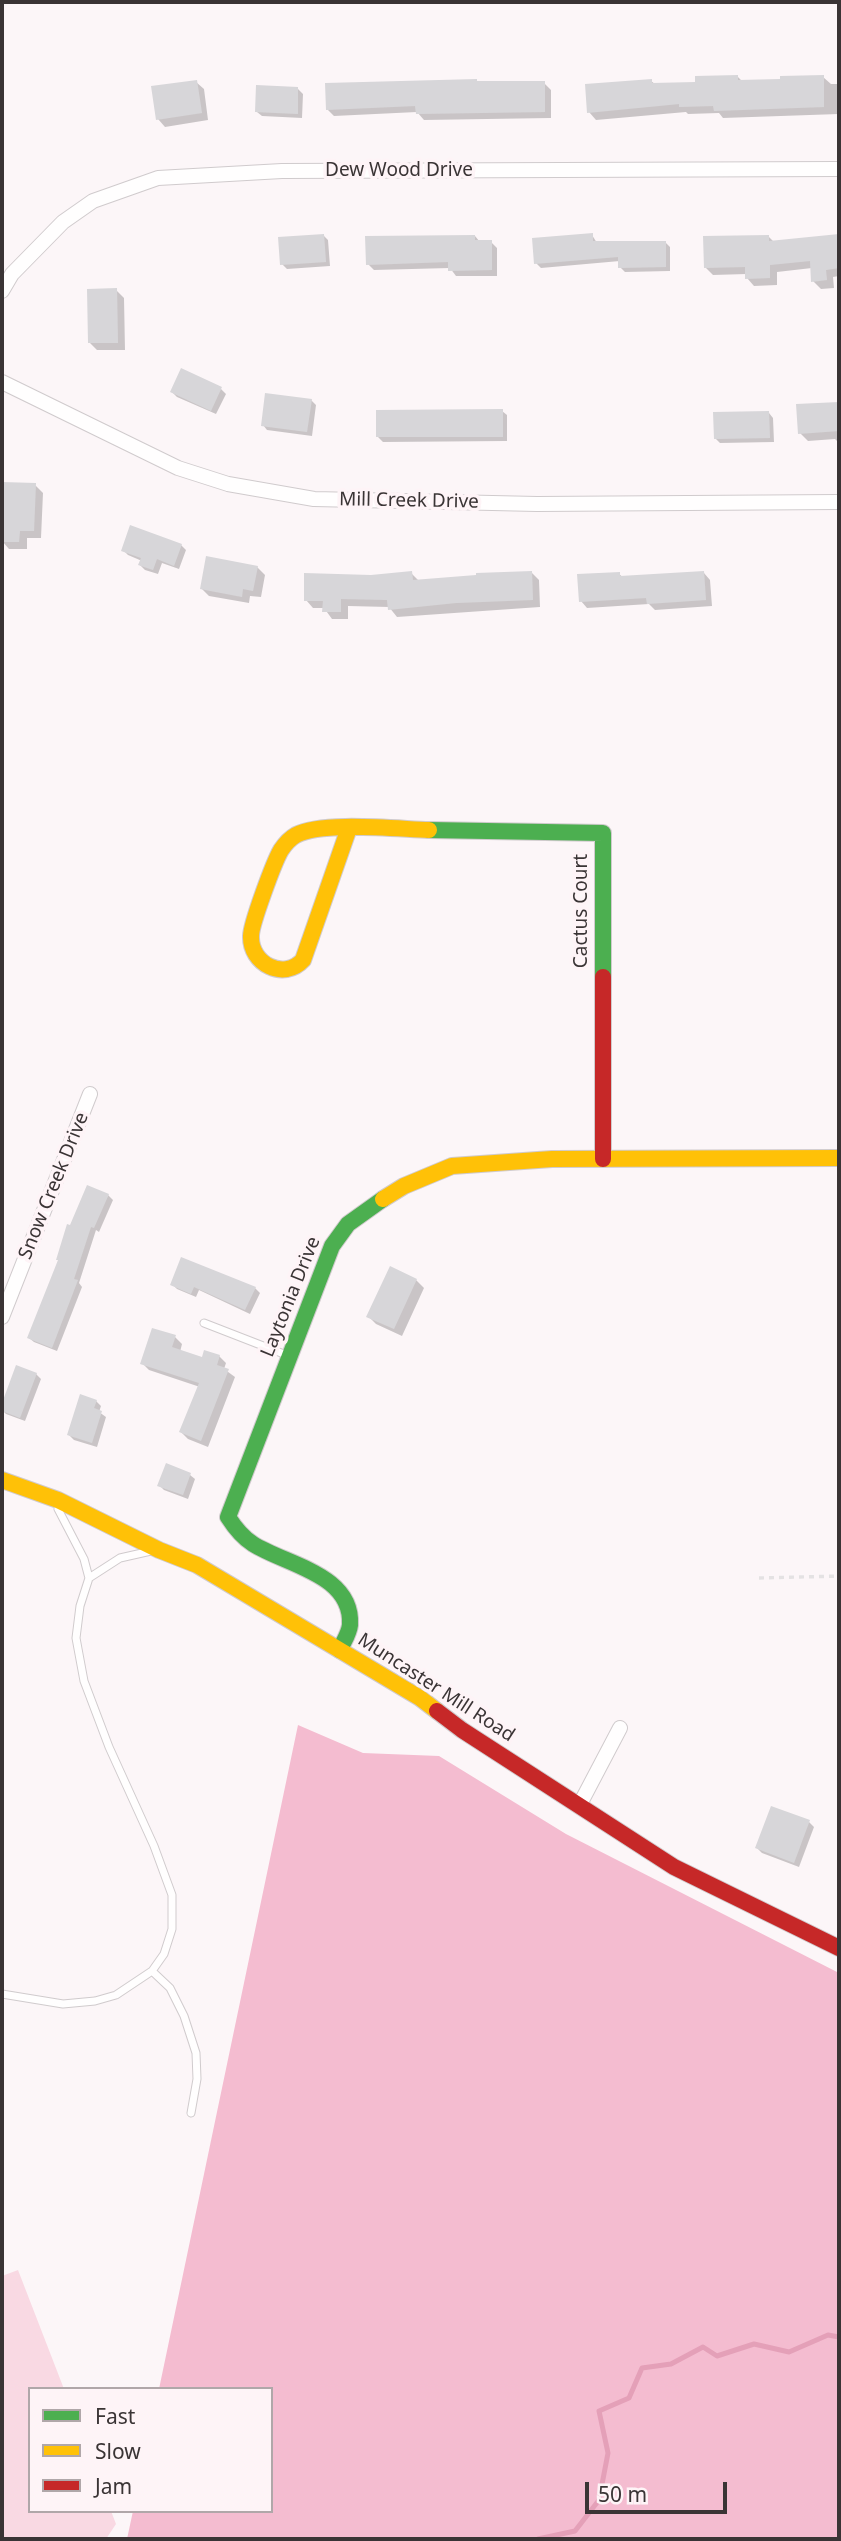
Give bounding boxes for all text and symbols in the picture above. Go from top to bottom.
street label: Dew Wood Drive [325,160,473,182]
street label: Mill Creek Drive [339,488,479,514]
street label: Cactus Court [571,854,593,968]
street label: Snow Creek Drive [14,1109,94,1263]
street label: Laytonia Drive [256,1233,326,1361]
street label: Muncaster Mill Road [353,1629,519,1747]
legend [28,2387,273,2513]
text: Fast [95,2402,135,2430]
text: Slow [95,2437,141,2465]
scale bar [589,2468,731,2512]
text: Jam [95,2472,132,2500]
text: 50 m [598,2480,647,2508]

